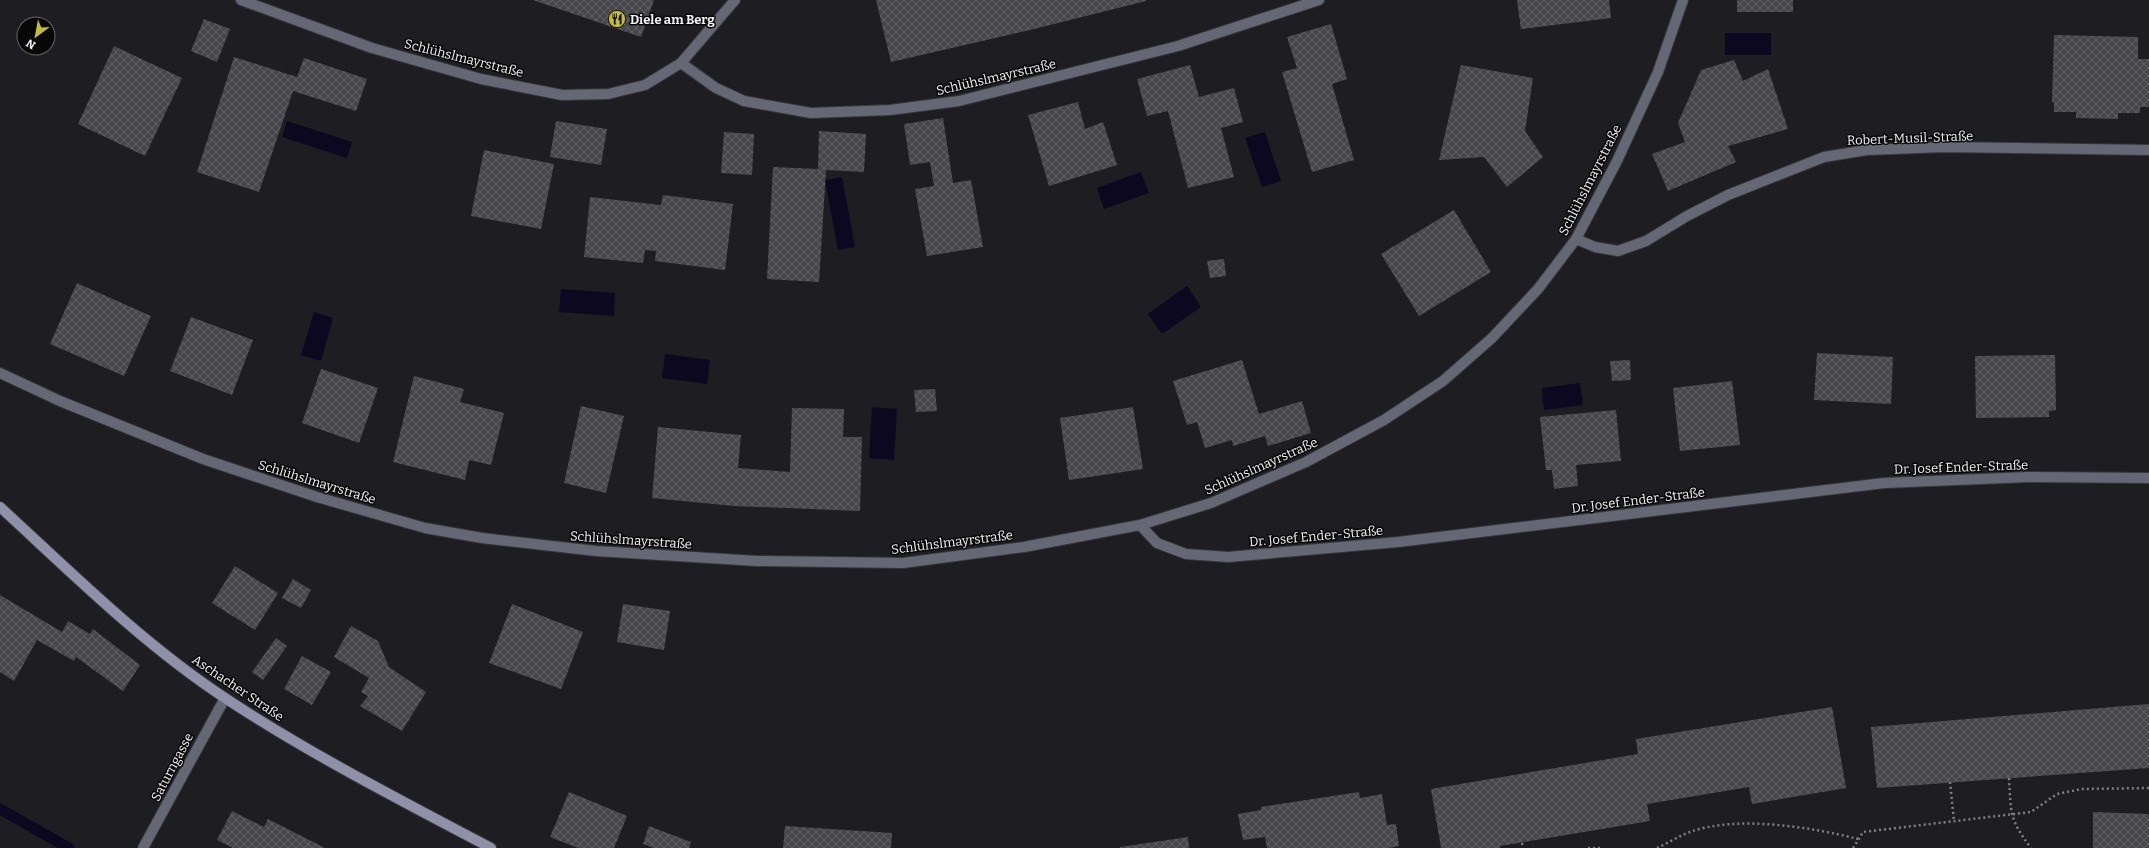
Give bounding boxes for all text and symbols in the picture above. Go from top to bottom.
restaurant icon: Diele am Berg [607,9,627,29]
place label: Diele am Berg [630,12,715,27]
north arrow [16,16,56,56]
text: N [23,36,38,52]
street label: Schlühslmayrstraße [403,36,525,80]
street label: Schlühslmayrstraße [935,56,1057,98]
street label: Schlühslmayrstraße [1556,122,1624,238]
street label: Robert-Musil-Straße [1847,128,1973,148]
street label: Schlühslmayrstraße [1202,434,1320,498]
street label: Schlühslmayrstraße [256,457,378,507]
street label: Dr. Josef Ender-Straße [1894,457,2028,477]
street label: Dr. Josef Ender-Straße [1570,484,1706,516]
street label: Dr. Josef Ender-Straße [1248,523,1384,549]
street label: Schlühslmayrstraße [890,527,1014,557]
street label: Schlühslmayrstraße [569,528,693,552]
street label: Aschacher Straße [189,652,287,724]
street label: Saturngasse [148,730,196,804]

